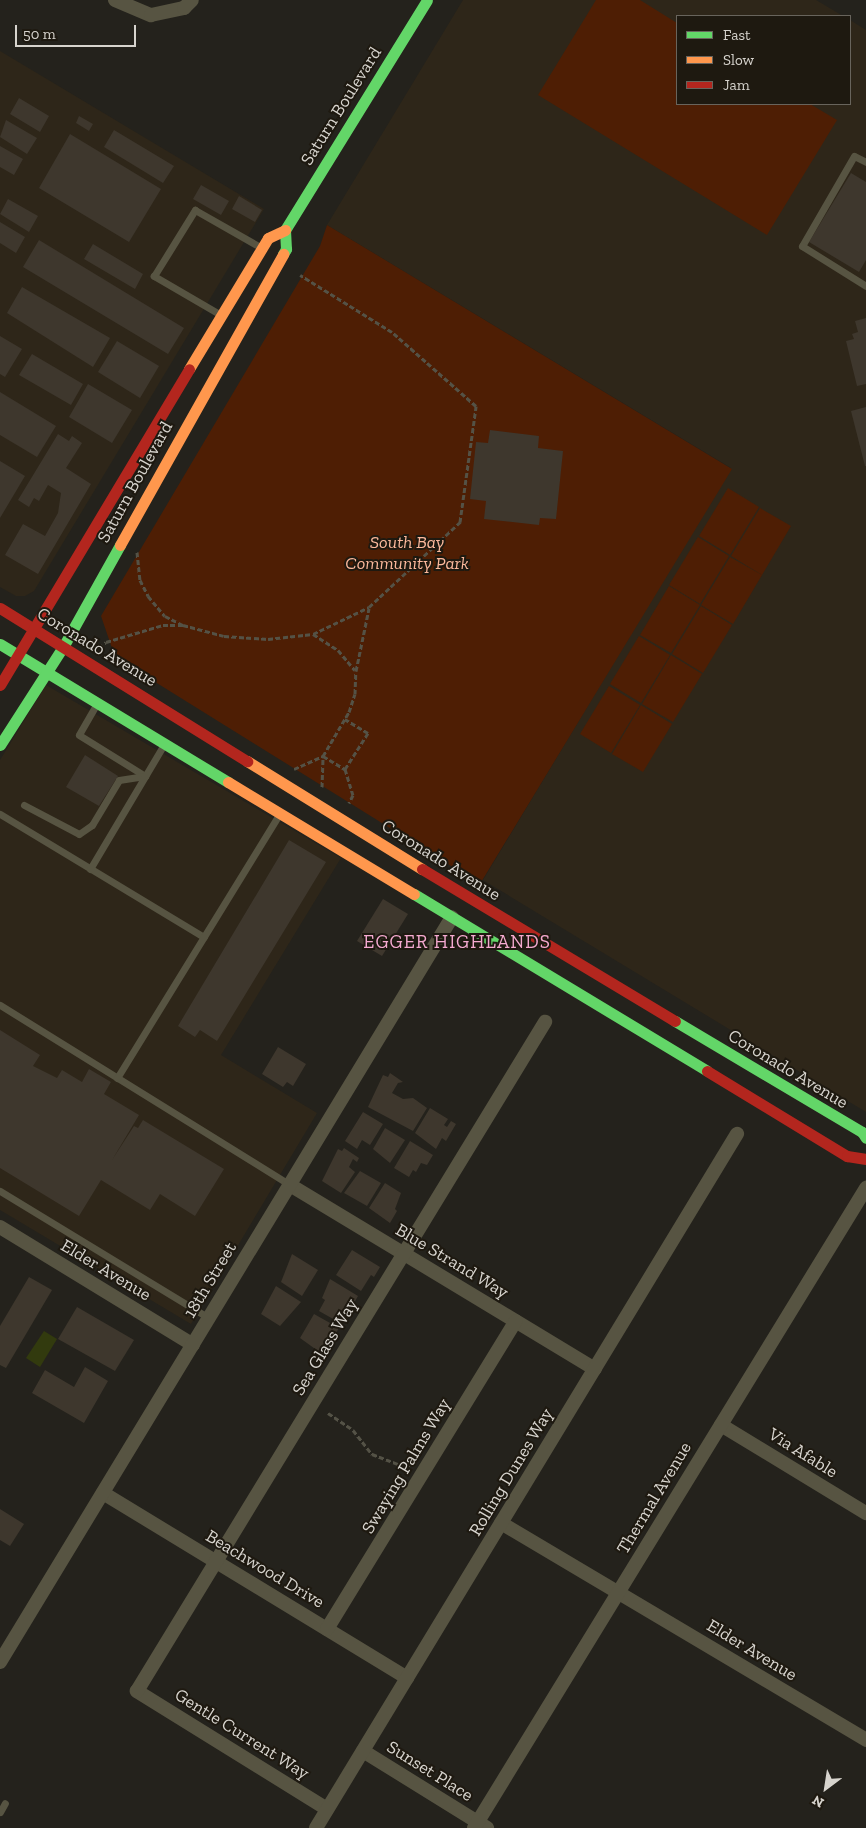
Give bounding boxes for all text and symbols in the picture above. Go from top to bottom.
scale bar [18,15,139,47]
legend [676,15,851,105]
text: 50 m [23,25,56,43]
text: Fast [723,26,751,44]
street label: Saturn Boulevard [296,43,386,169]
text: Slow [723,51,754,69]
text: Jam [723,76,750,94]
street label: Saturn Boulevard [93,418,177,546]
park label: South Bay Community Park [345,532,469,574]
street label: Coronado Avenue [33,602,161,692]
street label: Coronado Avenue [377,815,505,905]
district label: EGGER HIGHLANDS [361,931,553,953]
street label: Coronado Avenue [724,1024,852,1114]
street label: Blue Strand Way [391,1219,513,1303]
street label: Elder Avenue [57,1234,155,1306]
street label: 18th Street [179,1238,241,1322]
street label: Sea Glass Way [287,1294,363,1400]
street label: Swaying Palms Way [357,1394,455,1538]
street label: Rolling Dunes Way [464,1404,558,1540]
street label: Via Afable [764,1423,842,1483]
street label: Thermal Avenue [612,1438,696,1558]
street label: Beachwood Drive [202,1525,328,1613]
street label: Elder Avenue [703,1614,801,1686]
street label: Gentle Current Way [170,1684,314,1784]
street label: Sunset Place [383,1736,477,1806]
north arrow [801,1763,851,1813]
text: N [809,1791,827,1811]

